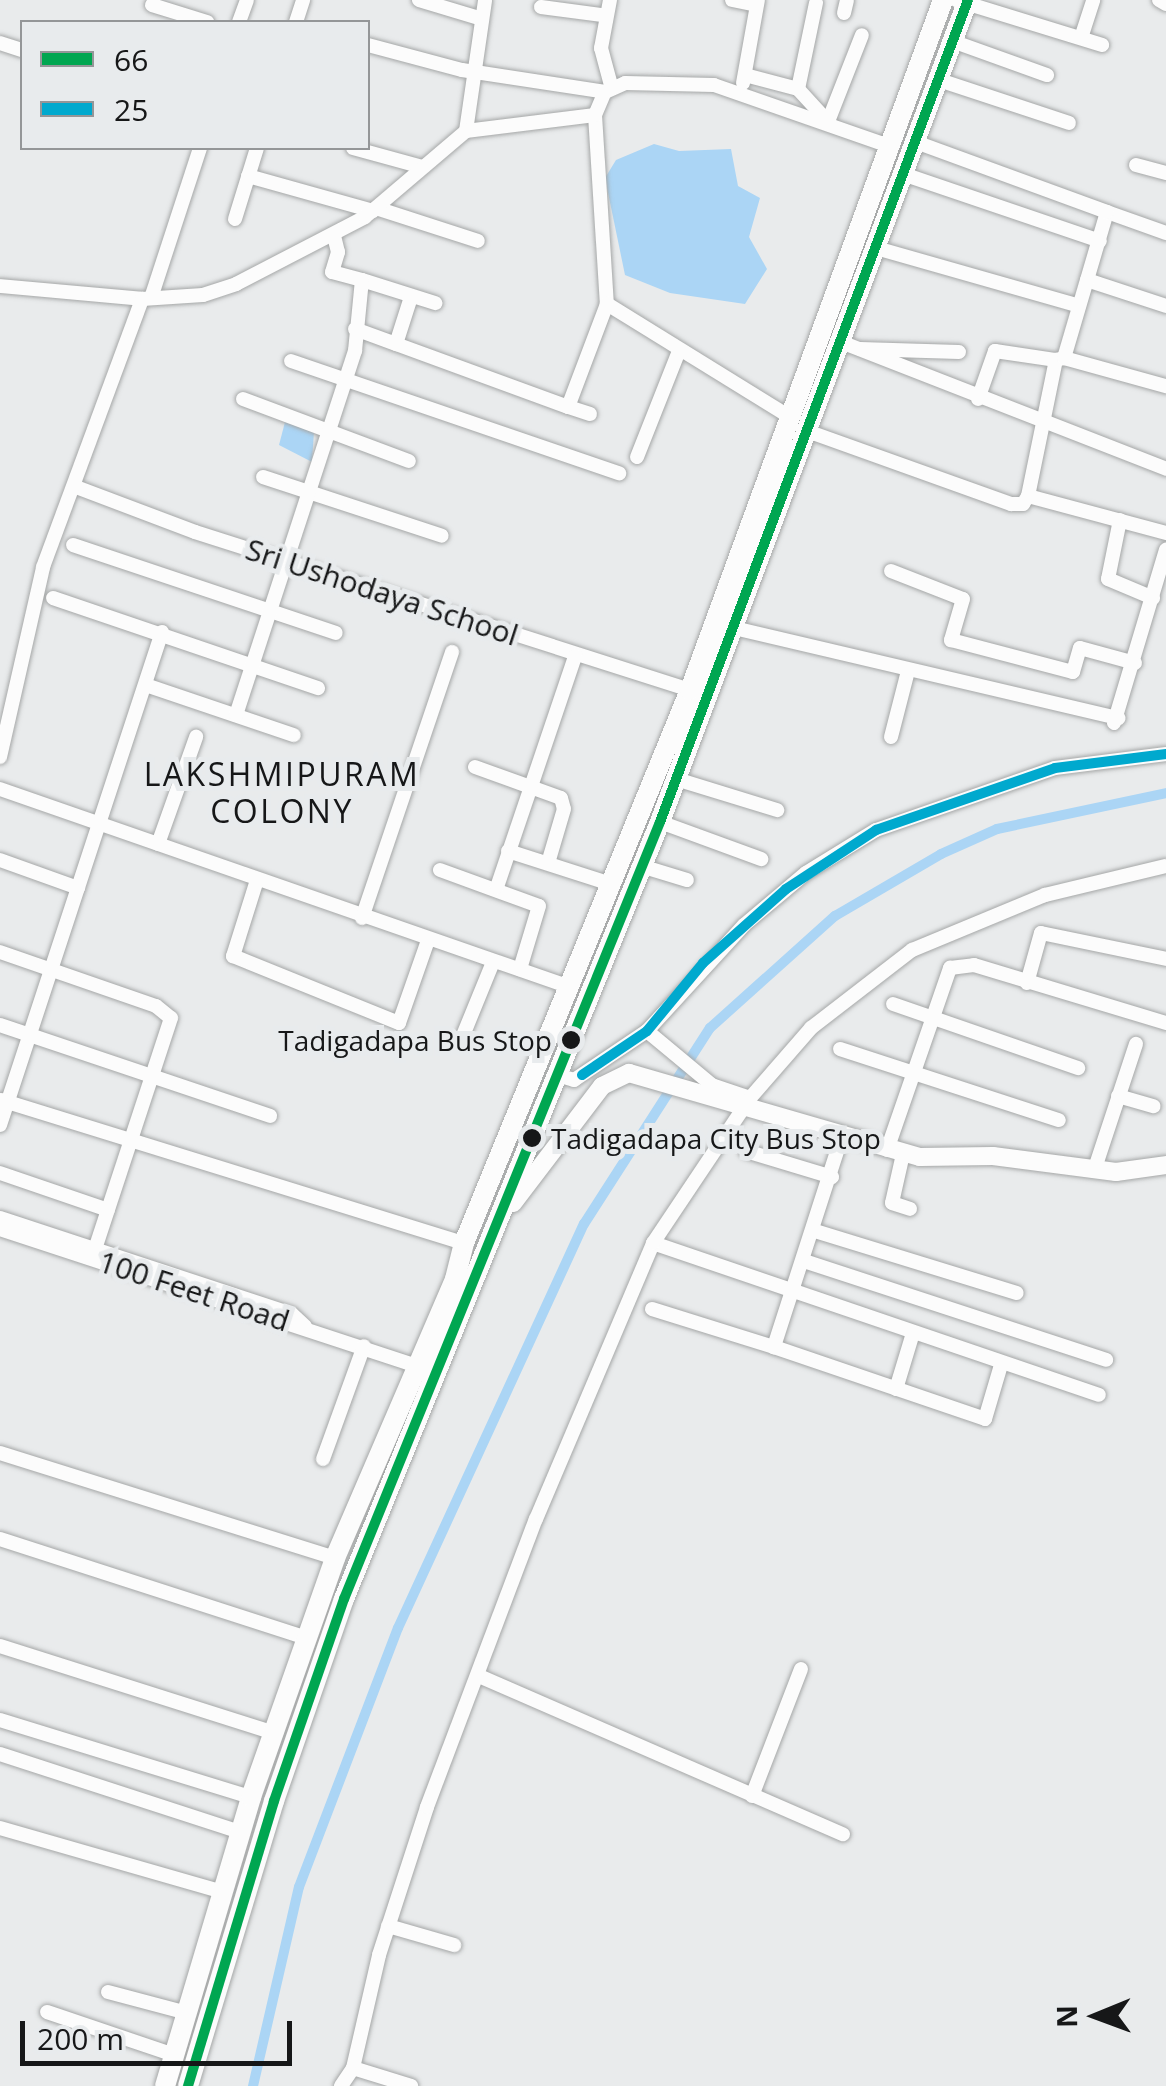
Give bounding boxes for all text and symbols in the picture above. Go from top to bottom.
legend [20,20,370,150]
text: 66 [114,39,148,80]
text: 25 [114,89,148,130]
street label: Sri Ushodaya School [241,531,523,653]
district label: LAKSHMIPURAM COLONY [144,756,420,831]
place label: Tadigadapa Bus Stop [278,1023,552,1057]
marker: Tadigadapa Bus Stop [561,1030,581,1050]
place label: Tadigadapa City Bus Stop [551,1121,881,1155]
marker: Tadigadapa City Bus Stop [522,1128,542,1148]
street label: 100 Feet Road [94,1243,294,1339]
north arrow [1046,1966,1146,2066]
scale bar [25,2001,298,2063]
text: N [1047,2005,1085,2028]
text: 200 m [37,2018,124,2059]

